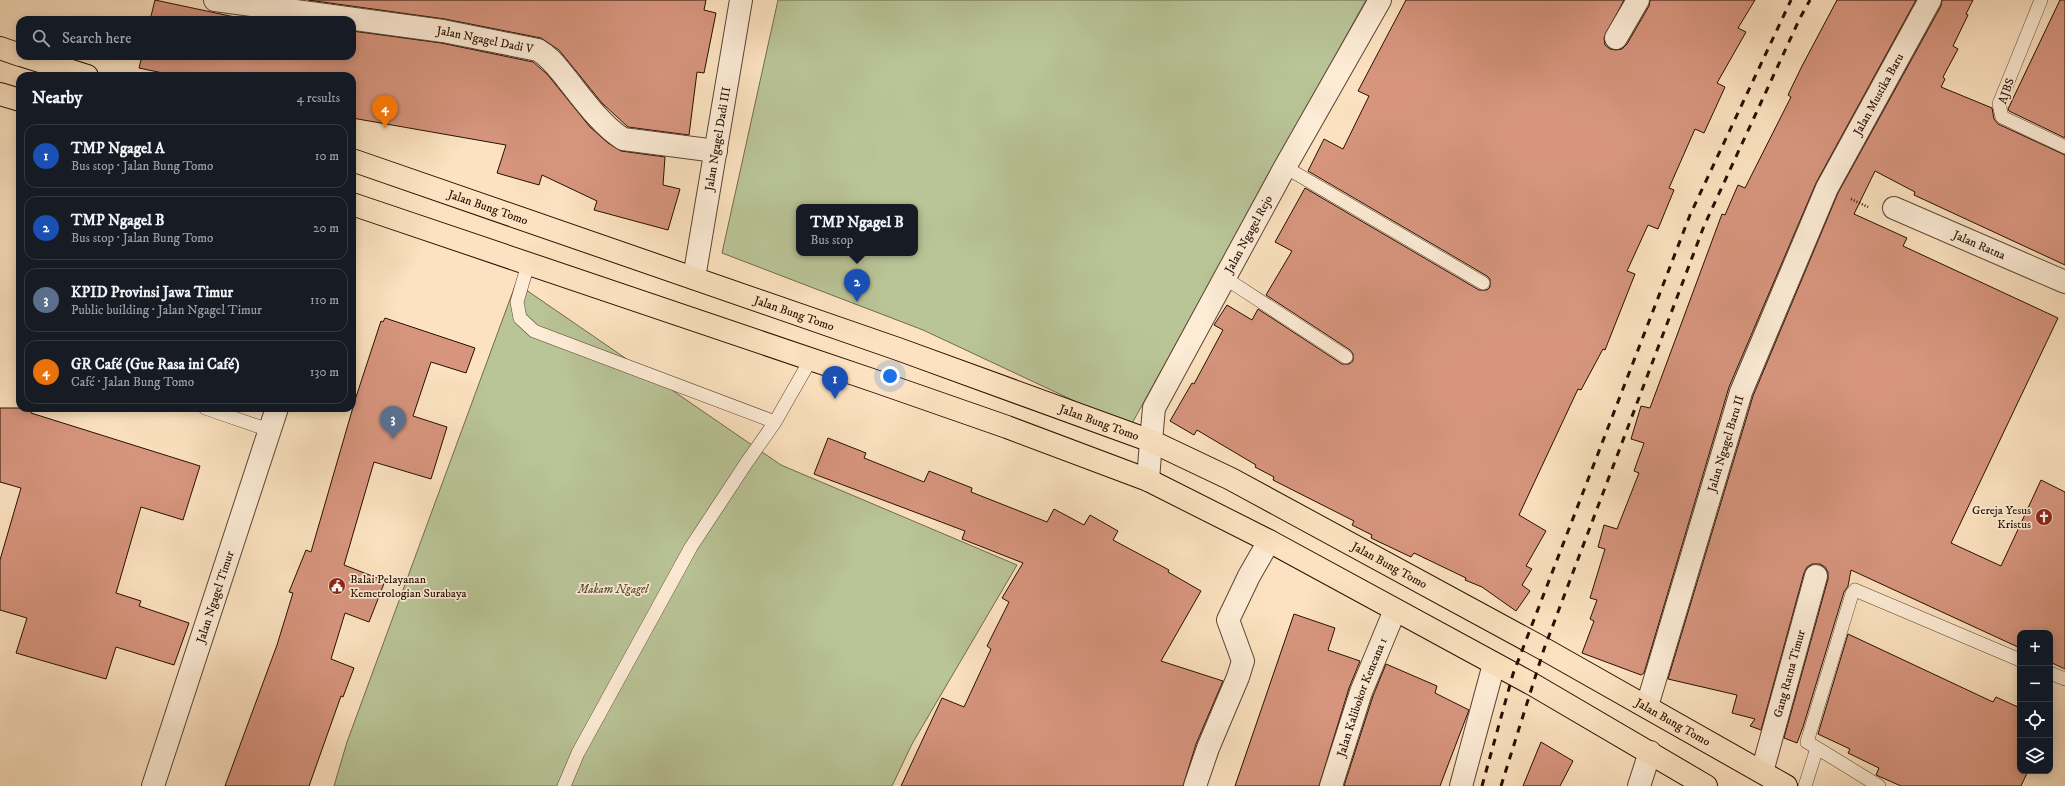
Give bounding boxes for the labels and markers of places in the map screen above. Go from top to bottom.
pin: 4 [372,95,398,128]
pin: 2 [844,269,870,302]
pin: 1 [822,366,848,399]
pin: 3 [380,406,406,439]
place label: Gereja Yesus Kristus [1972,503,2031,532]
church icon: Gereja Yesus Kristus [2034,507,2054,527]
place label: Balai Pelayanan Kemetrologian Surabaya [350,572,468,601]
public building icon: Balai Pelayanan Kemetrologian Surabaya [327,576,347,596]

